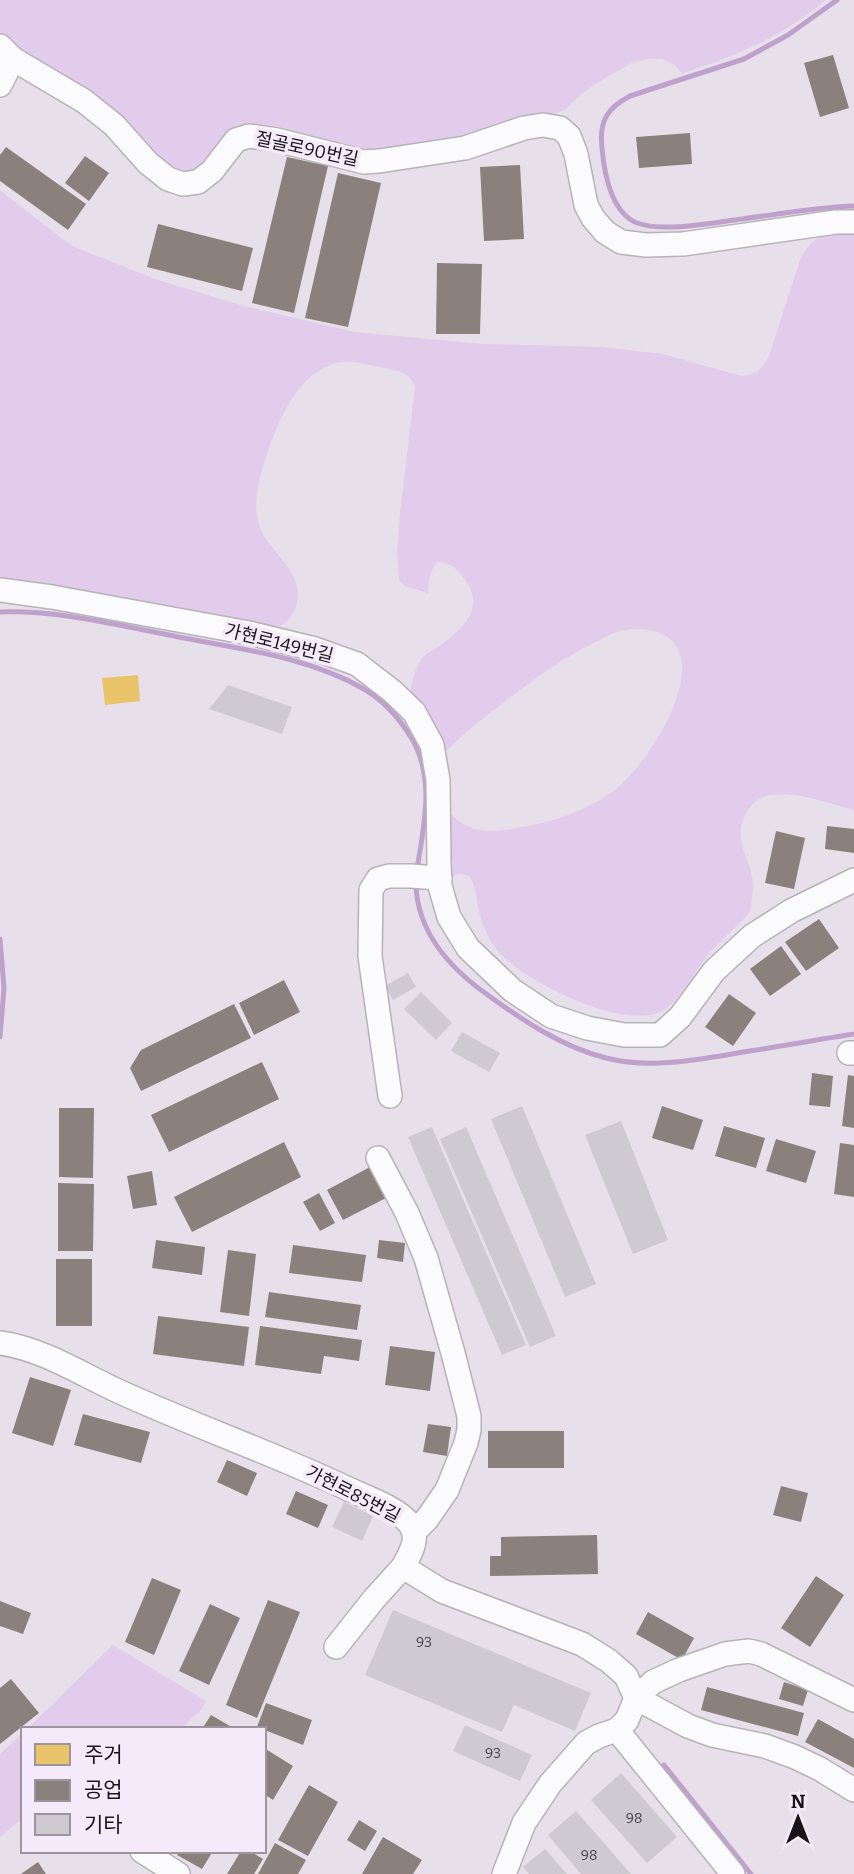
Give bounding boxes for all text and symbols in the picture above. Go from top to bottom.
street label: 절골로90번길 [253,127,361,171]
street label: 가현로149번길 [222,619,336,667]
street label: 가현로85번길 [302,1461,404,1527]
house number: 93 [416,1634,432,1651]
legend [21,1727,266,1853]
text: 주거 [84,1742,123,1768]
house number: 93 [485,1745,501,1762]
text: 공업 [84,1777,123,1803]
north arrow [763,1783,833,1853]
text: N [791,1790,806,1813]
house number: 98 [626,1810,642,1827]
text: 기타 [84,1812,123,1838]
house number: 98 [581,1847,597,1864]

